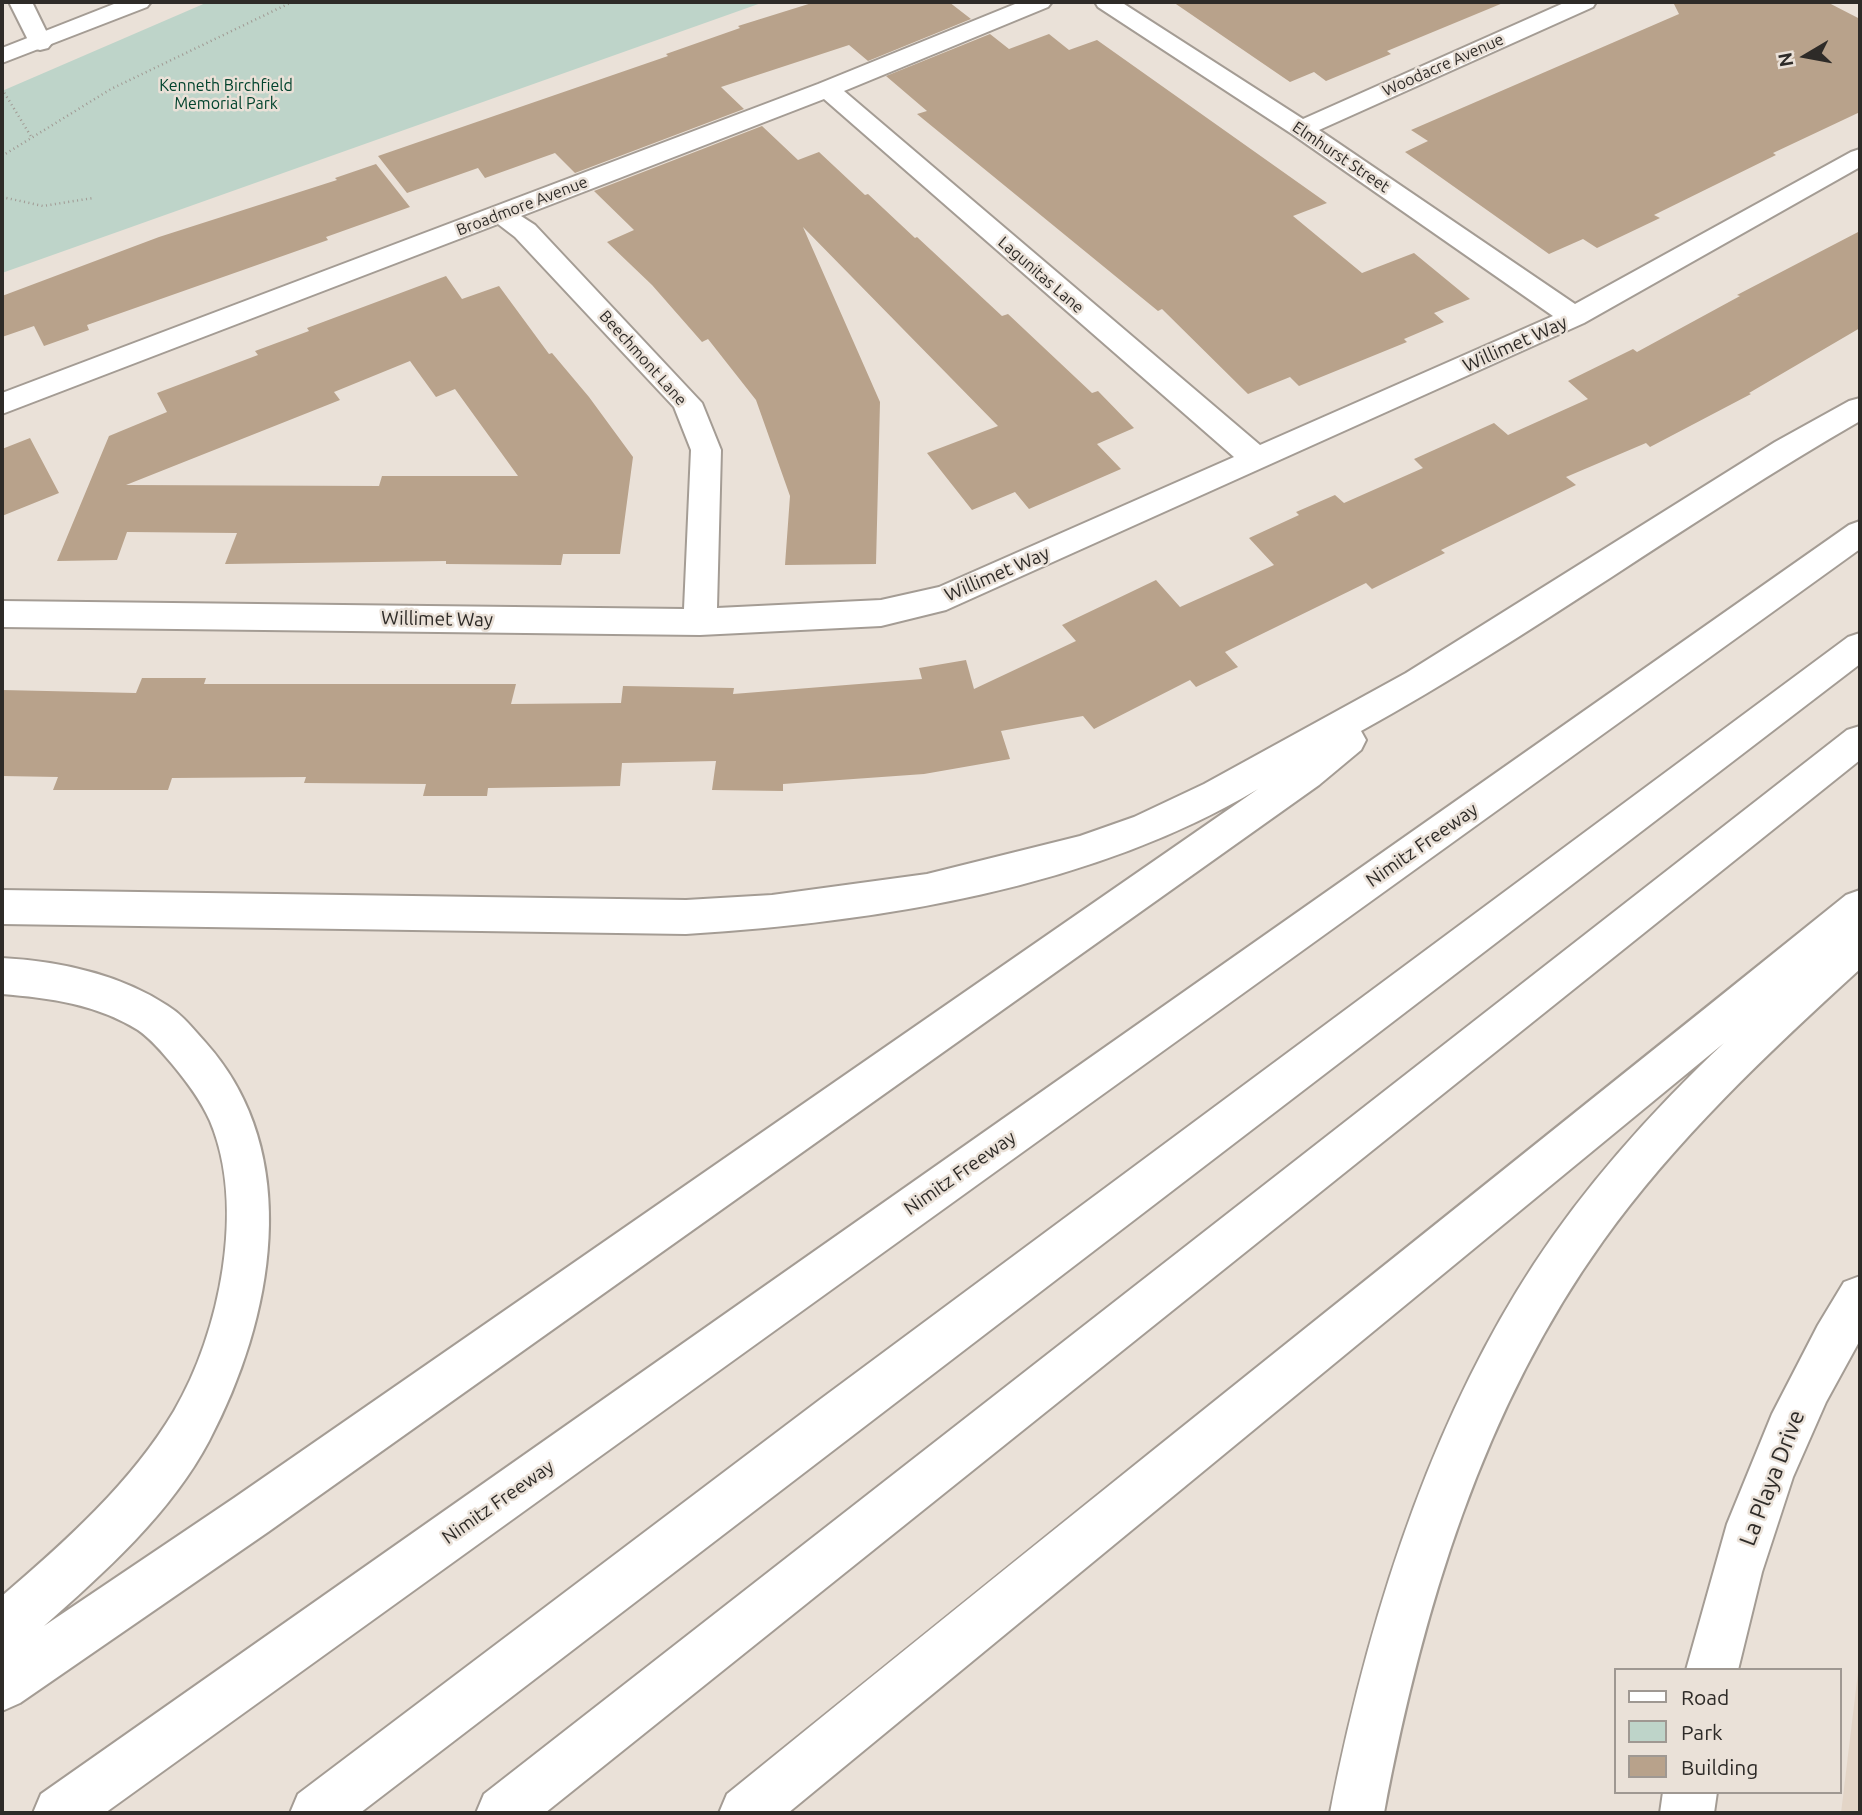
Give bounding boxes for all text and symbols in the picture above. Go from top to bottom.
north arrow [1771,21,1841,91]
street label: Woodacre Avenue [1379,30,1507,100]
text: N [1773,51,1797,69]
park label: Kenneth Birchfield Memorial Park [159,76,293,114]
street label: Elmhurst Street [1289,117,1393,197]
street label: Broadmore Avenue [454,172,590,240]
street label: Lagunitas Lane [994,233,1088,317]
street label: Beechmont Lane [595,307,691,409]
street label: Willimet Way [1459,311,1571,377]
street label: Willimet Way [941,542,1053,606]
street label: Willimet Way [381,607,493,631]
street label: Nimitz Freeway [1362,798,1482,892]
street label: Nimitz Freeway [900,1126,1020,1220]
street label: La Playa Drive [1733,1406,1811,1550]
street label: Nimitz Freeway [438,1455,558,1549]
legend [1614,1668,1841,1794]
text: Road [1681,1685,1729,1709]
text: Park [1681,1720,1723,1744]
text: Building [1681,1755,1758,1779]

